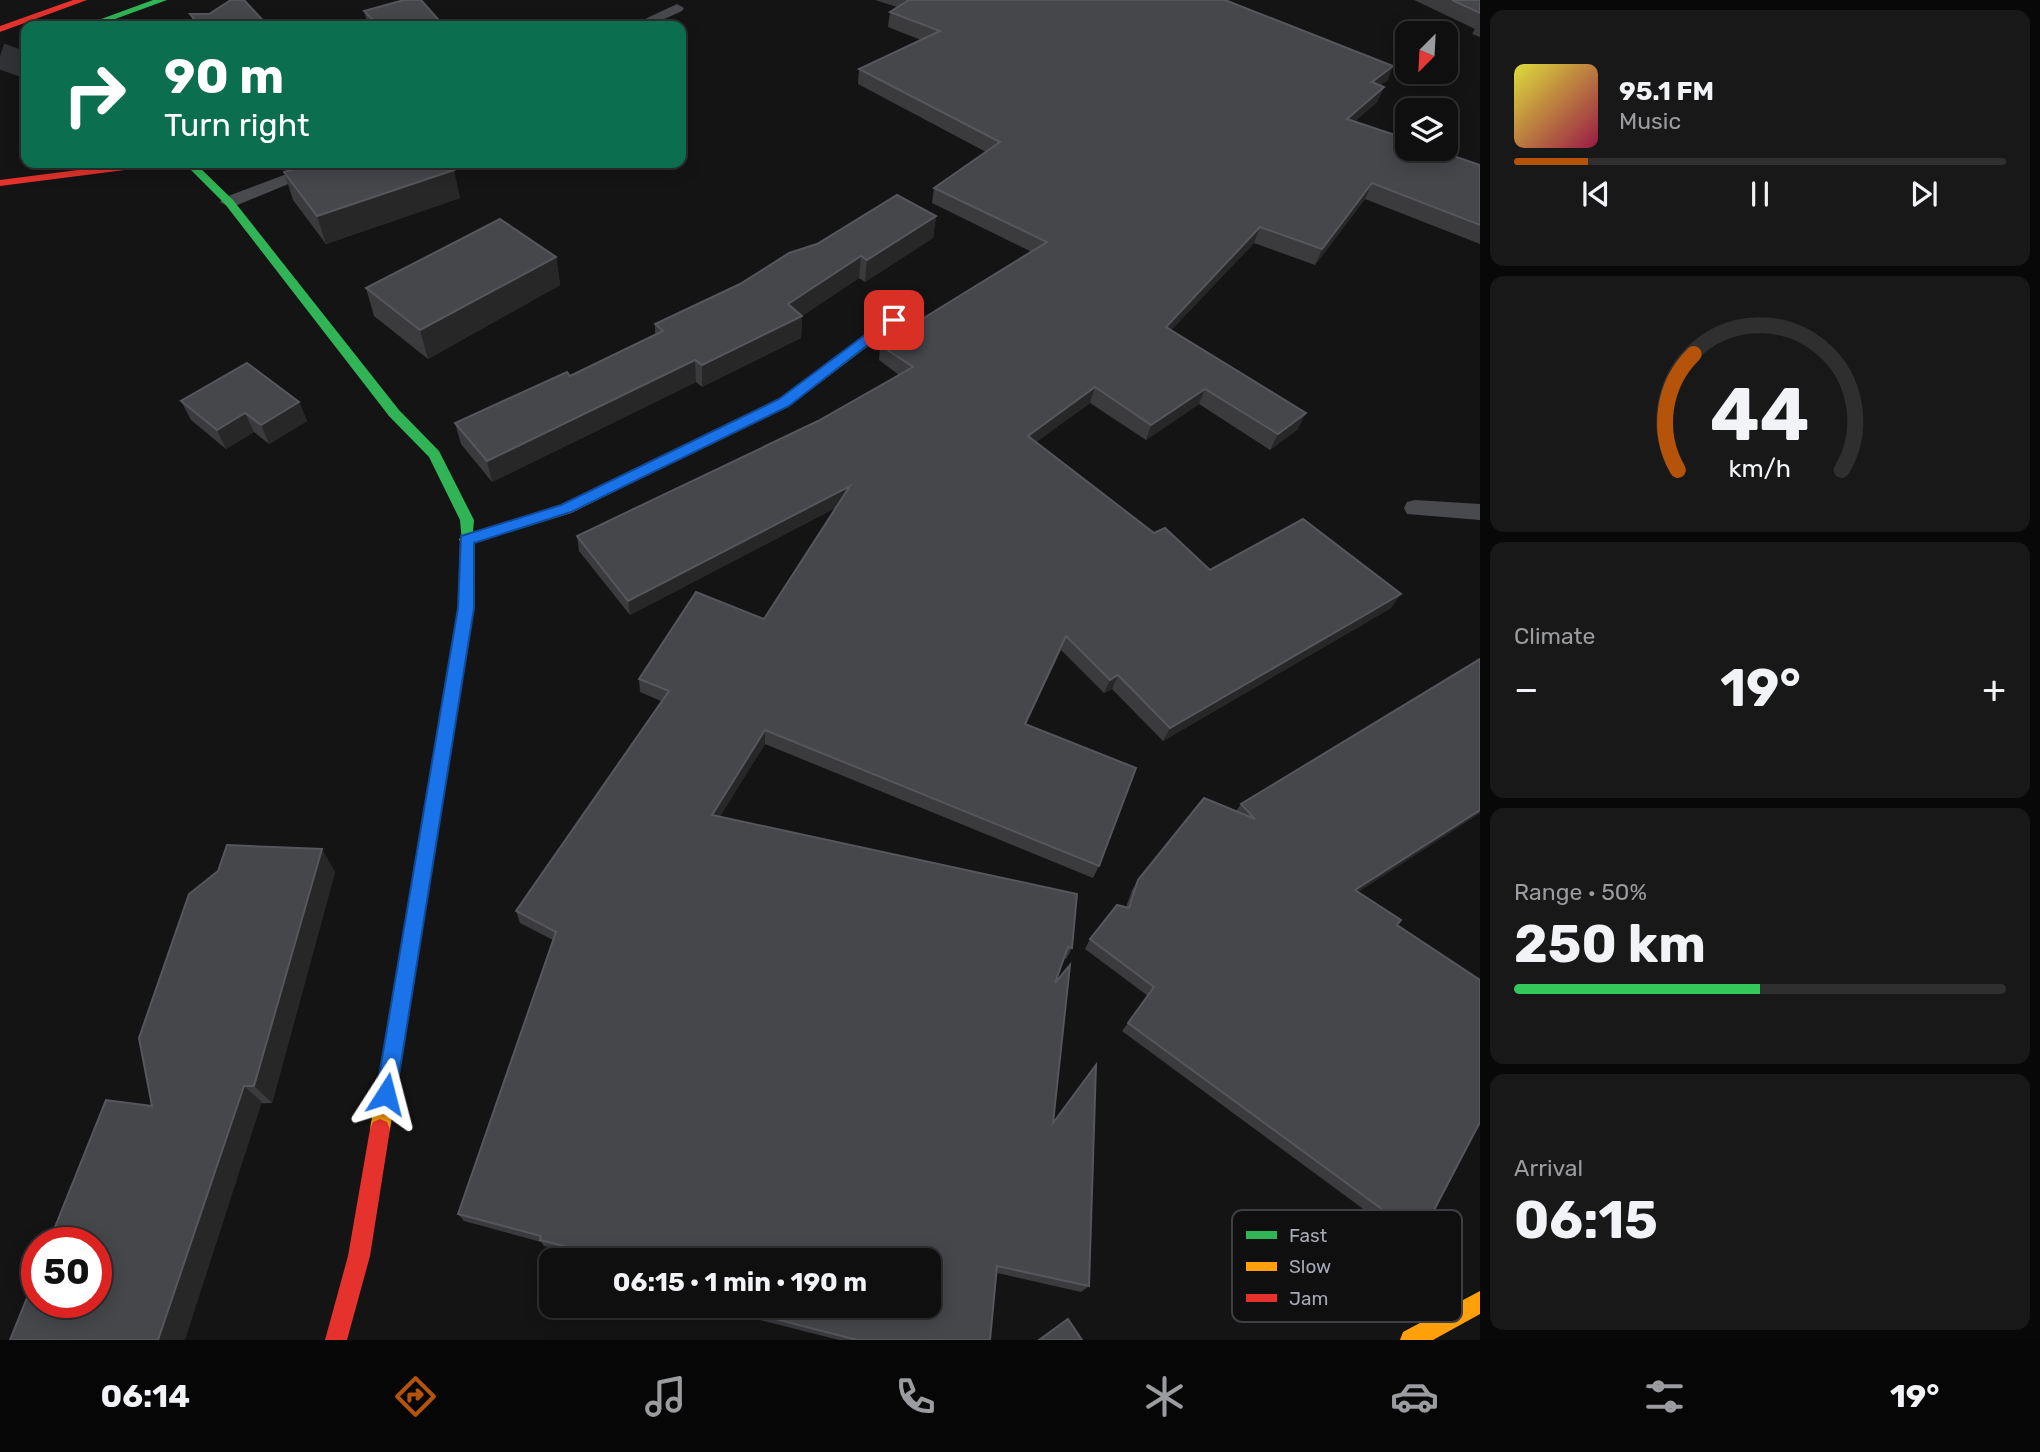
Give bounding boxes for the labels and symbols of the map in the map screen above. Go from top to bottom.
north arrow [1395,21,1458,84]
pin [864,290,924,350]
position arrow [349,1057,423,1131]
legend [1232,1210,1462,1322]
text: Fast [1289,1224,1328,1247]
speed limit sign: 50 [21,1227,112,1318]
text: Slow [1289,1255,1331,1278]
text: Jam [1289,1287,1328,1310]

